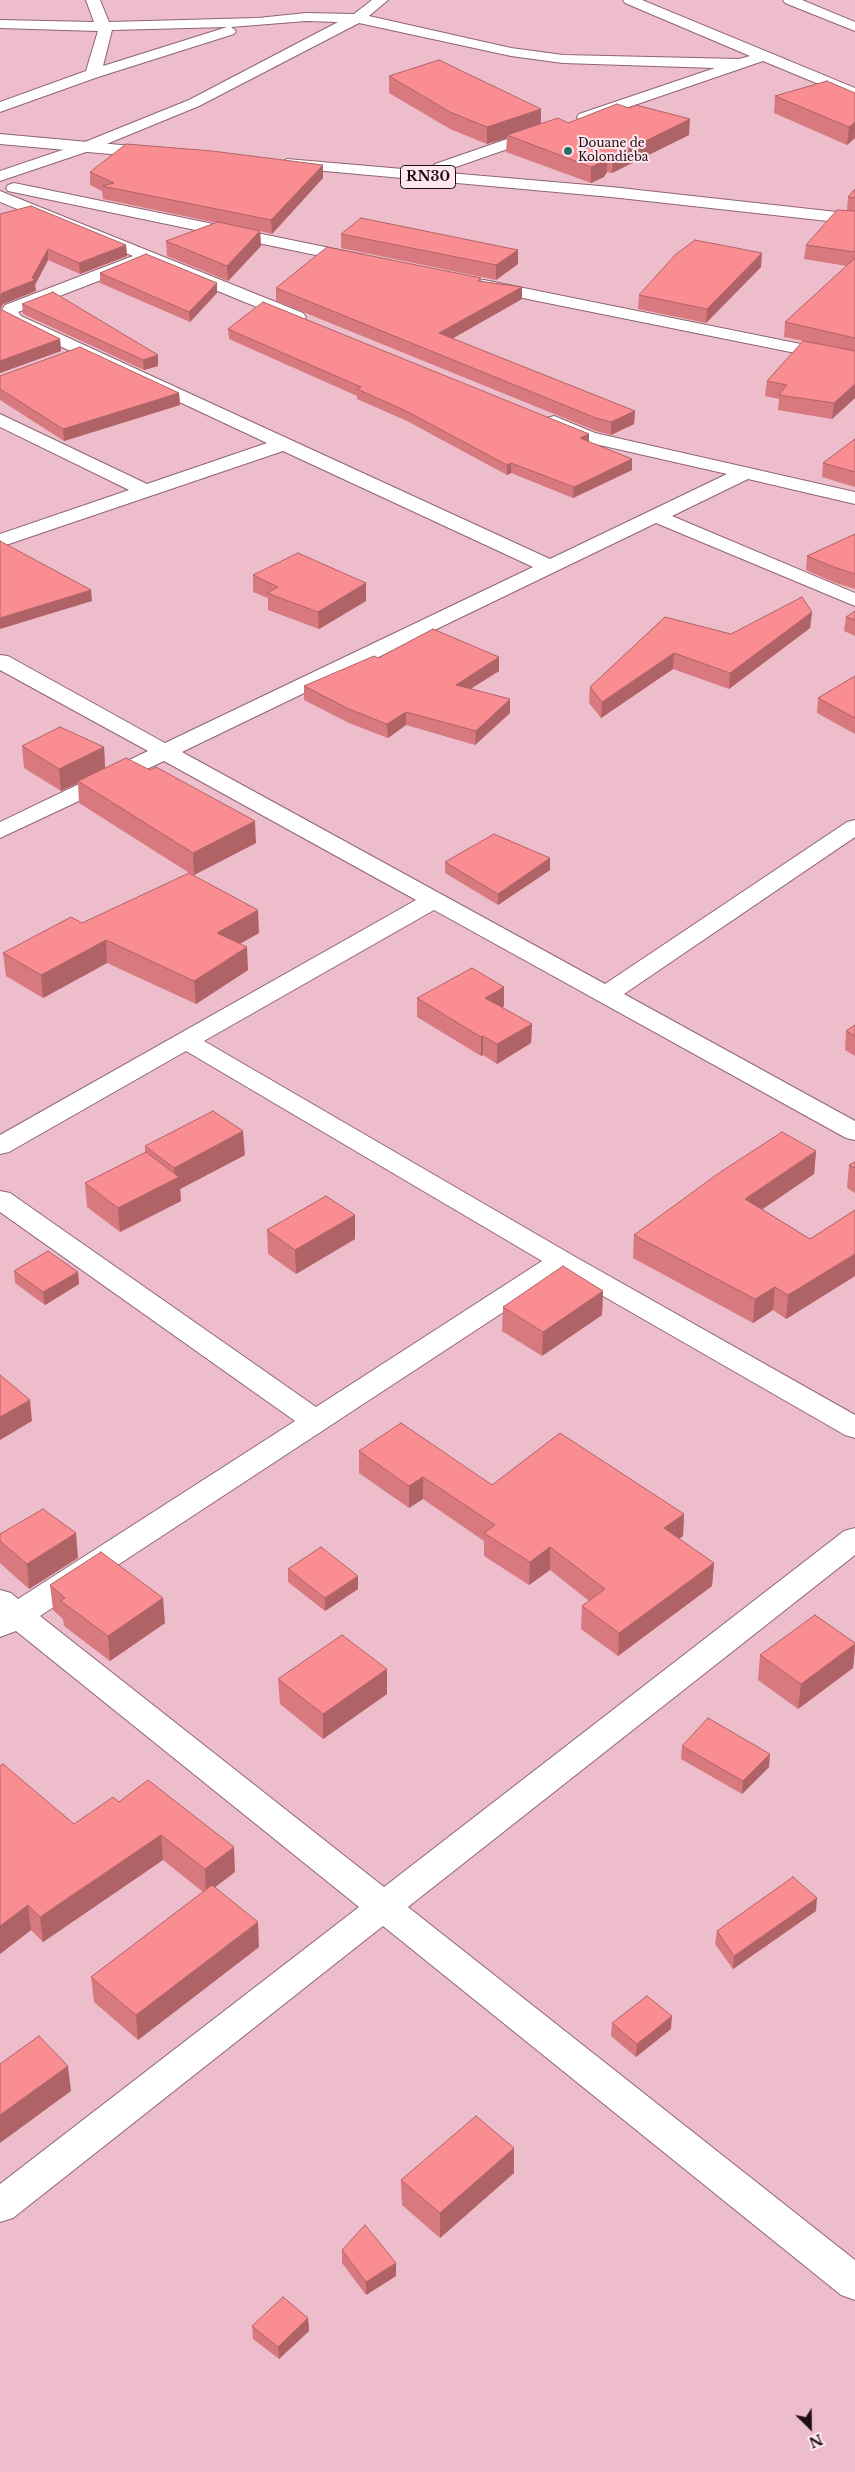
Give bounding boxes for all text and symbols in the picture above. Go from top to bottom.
place label: Douane de Kolondieba [578,137,648,165]
marker: Douane de Kolondieba [562,145,574,157]
road number: RN30 [400,166,456,188]
north arrow [785,2402,835,2452]
text: N [806,2430,825,2452]

